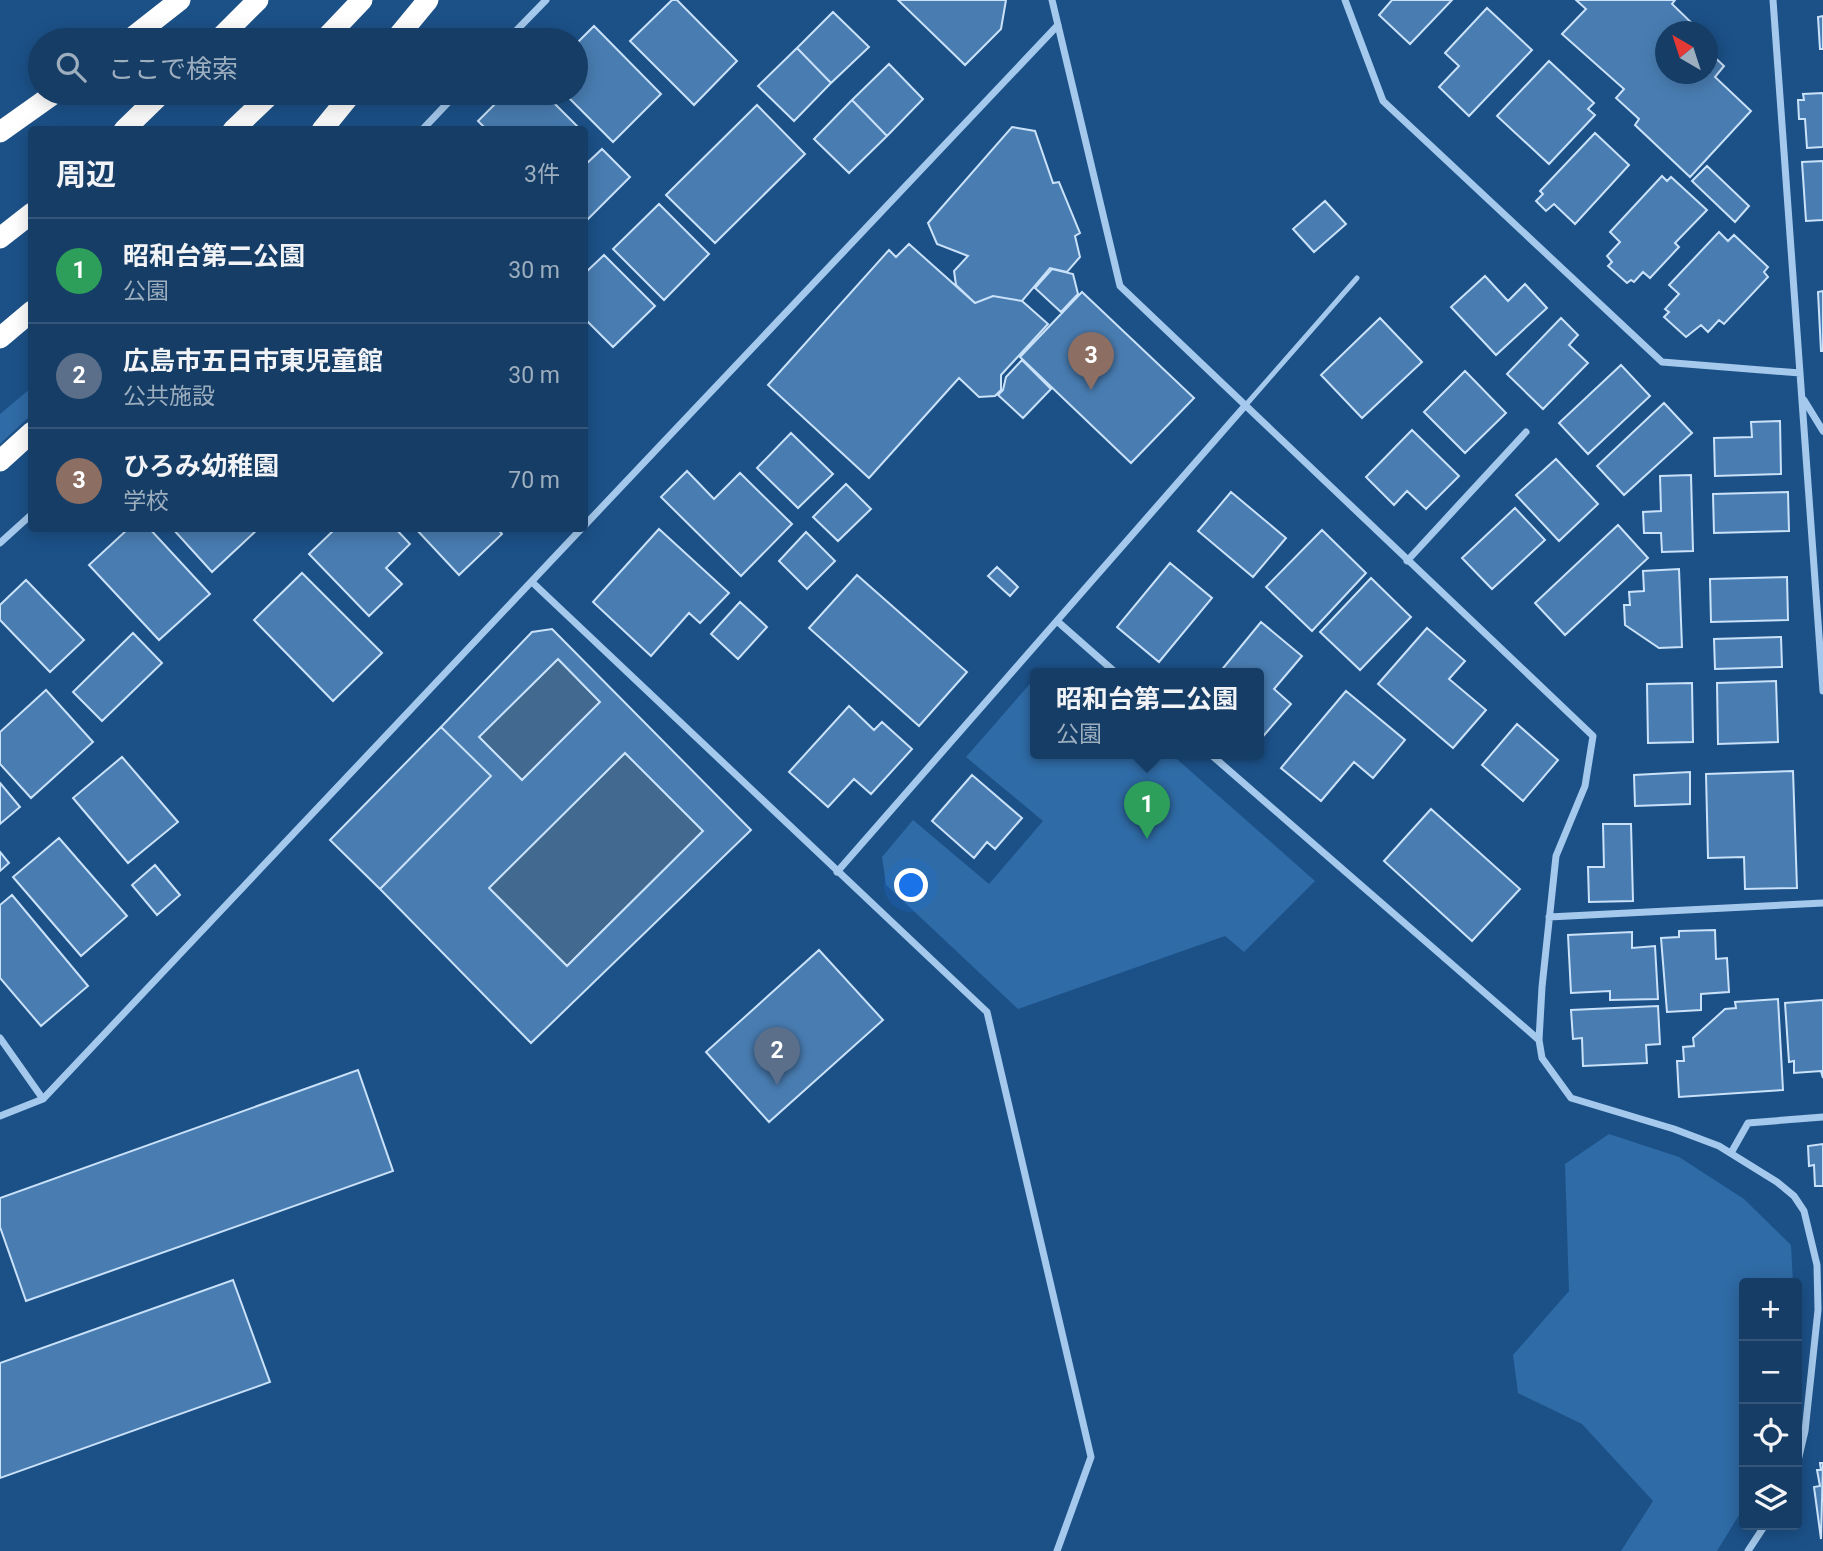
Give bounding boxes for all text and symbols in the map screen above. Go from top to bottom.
north arrow [1655,21,1718,84]
search box [28,28,588,105]
icon: search [52,48,90,86]
text: ここで検索 [108,54,238,84]
text: 周辺 [56,157,116,192]
text: 3件 [524,161,560,188]
text: 昭和台第二公園 [123,241,305,271]
text: 1 [72,257,86,284]
text: 30 m [508,257,560,284]
text: 公園 [123,278,169,305]
pin: 3 [1068,332,1114,390]
text: 広島市五日市東児童館 [123,346,383,376]
text: 2 [72,362,86,389]
text: 30 m [508,362,560,389]
text: 公共施設 [123,383,215,410]
text: ひろみ幼稚園 [123,451,279,481]
text: 3 [72,467,86,494]
text: 70 m [508,467,560,494]
text: 学校 [123,488,169,515]
popup [1030,668,1264,759]
text: 昭和台第二公園 [1056,684,1238,714]
text: 公園 [1056,721,1102,748]
pin: 1 [1124,781,1170,839]
your location [894,868,928,902]
pin: 2 [754,1027,800,1085]
map controls [1739,1278,1802,1530]
button: + [1739,1278,1802,1341]
button: − [1739,1341,1802,1404]
button: locate [1739,1404,1802,1467]
button: layers [1739,1467,1802,1530]

